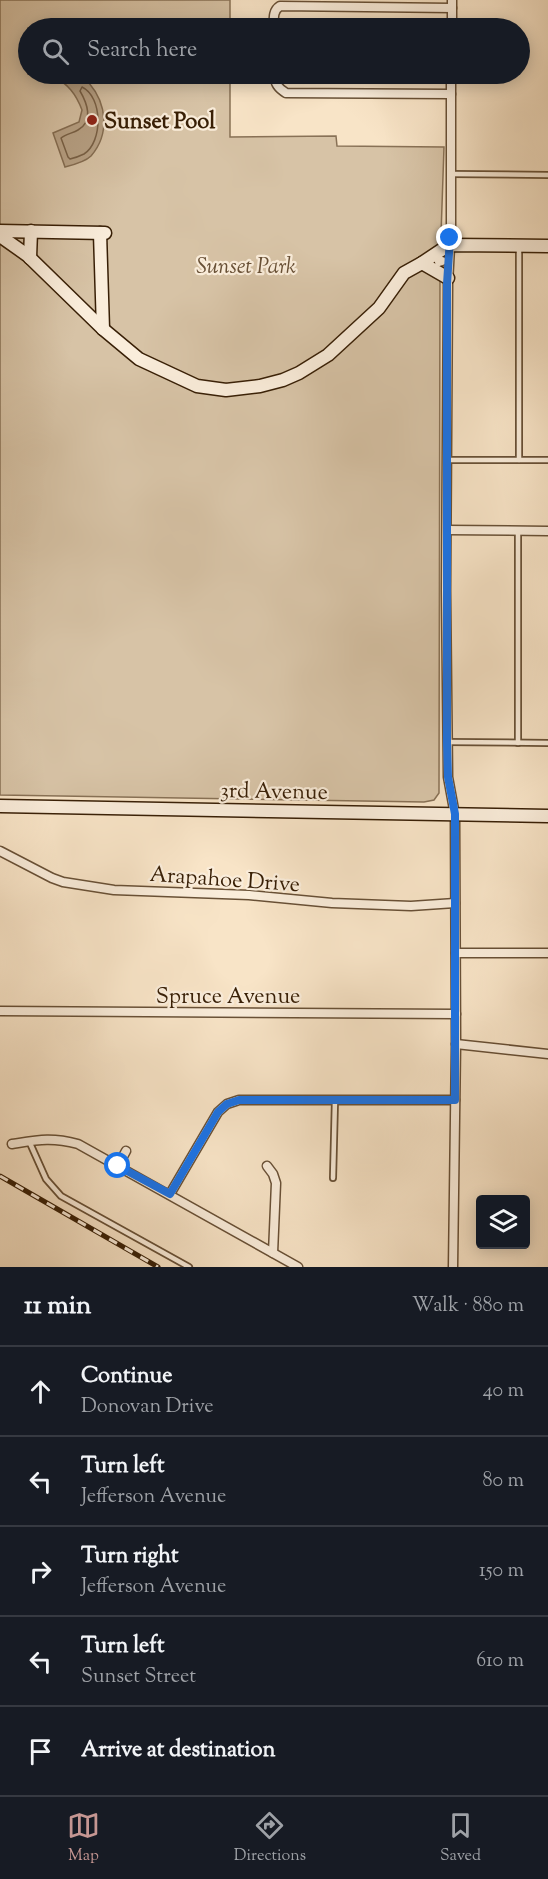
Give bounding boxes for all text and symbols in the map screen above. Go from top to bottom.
search box [18,18,530,84]
icon: search [39,35,72,68]
text: Search here [87,35,197,67]
place label: Sunset Pool [104,107,216,139]
marker: Sunset Pool [85,113,99,127]
route end [436,224,462,250]
park label: Sunset Park [196,252,296,284]
street label: 3rd Avenue [220,776,328,810]
street label: Arapahoe Drive [149,860,301,902]
street label: Spruce Avenue [156,982,300,1014]
route start [104,1152,130,1178]
map controls [476,1195,530,1249]
button: layers [476,1195,530,1249]
text: 11 min [24,1288,91,1325]
text: Walk · 880 m [412,1292,524,1321]
text: Continue [81,1361,172,1393]
icon: ahead [24,1375,57,1408]
text: 40 m [483,1377,524,1406]
text: Donovan Drive [81,1393,214,1422]
text: Turn left [81,1451,164,1483]
icon: left [24,1465,57,1498]
text: 80 m [483,1467,524,1496]
text: Jefferson Avenue [81,1483,226,1512]
text: Turn right [81,1541,178,1573]
icon: right [24,1555,57,1588]
text: 150 m [479,1557,524,1586]
text: Jefferson Avenue [81,1573,226,1602]
text: Turn left [81,1631,164,1663]
icon: left [24,1645,57,1678]
text: 610 m [476,1647,524,1676]
text: Sunset Street [81,1663,196,1692]
icon: arrive [24,1735,57,1768]
text: Arrive at destination [81,1735,276,1767]
tab: Map [67,1809,100,1868]
tab: Directions [234,1809,306,1868]
tab: Saved [440,1809,481,1868]

